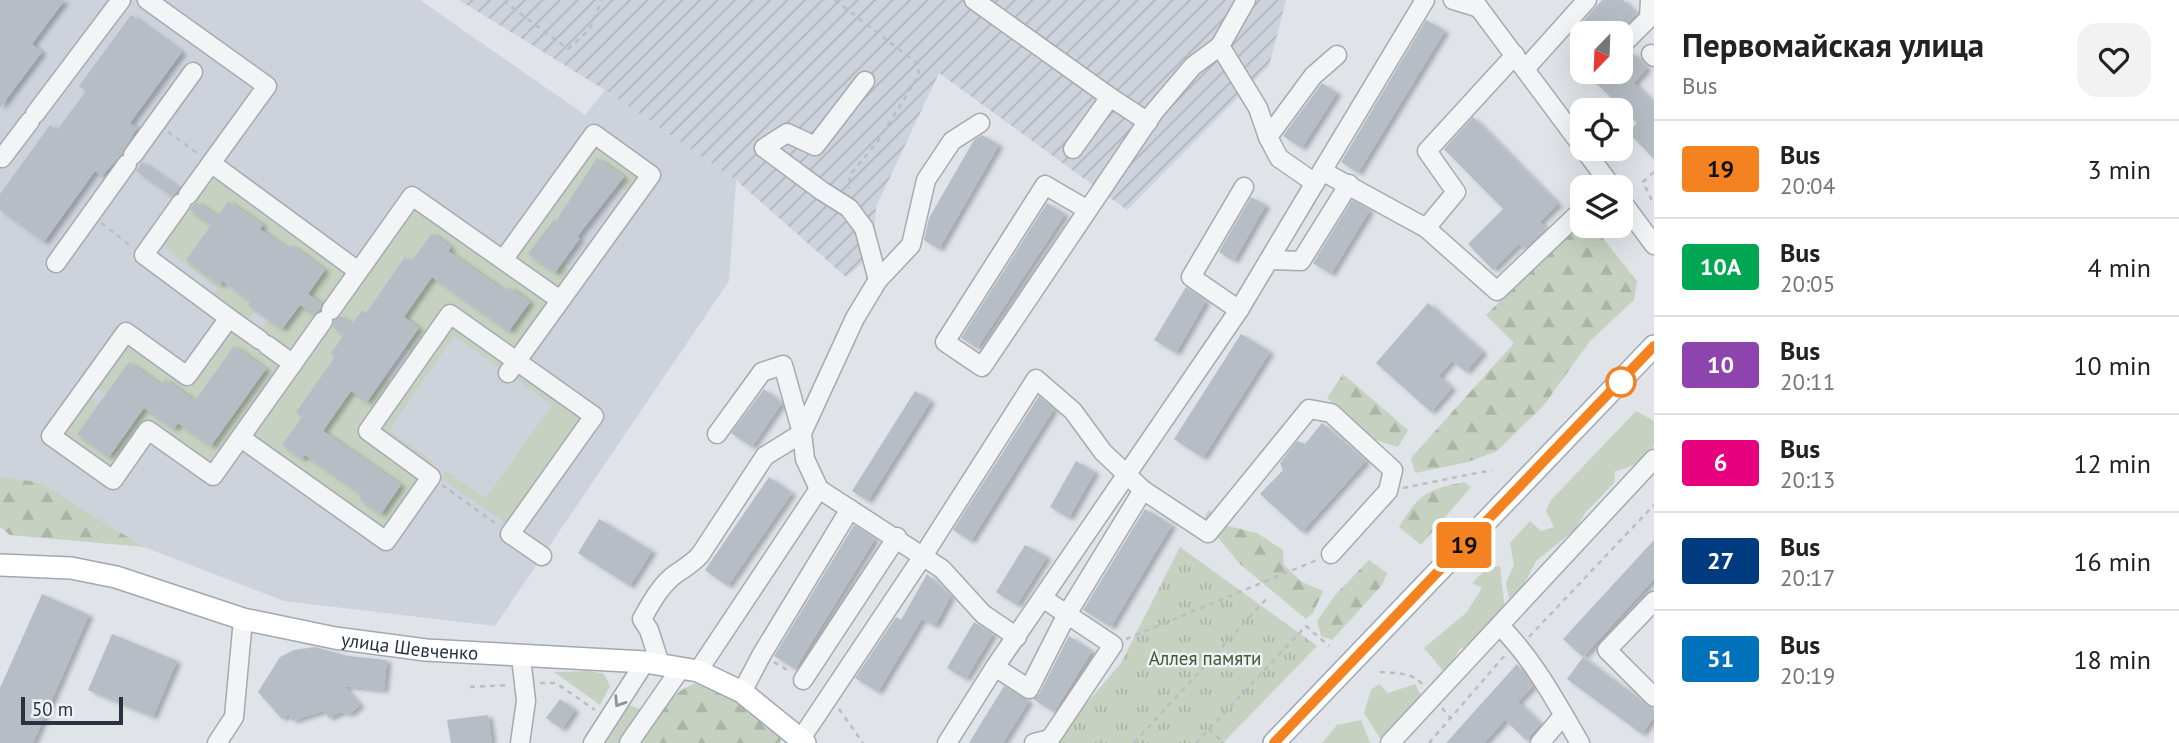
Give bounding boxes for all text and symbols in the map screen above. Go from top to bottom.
north arrow [1570,21,1633,84]
map controls [1570,21,1633,238]
text: Первомайская улица [1682,23,1984,66]
button: heart [2077,23,2151,97]
text: Bus [1682,71,1718,100]
button: locate [1570,98,1633,161]
text: Bus [1780,138,1820,171]
text: 19 [1707,153,1734,184]
text: 3 min [2088,153,2151,186]
text: 20:04 [1780,171,1835,200]
button: layers [1570,175,1633,238]
text: Bus [1780,236,1820,269]
text: 10А [1700,251,1741,282]
text: 4 min [2088,251,2151,284]
text: 20:05 [1780,269,1835,298]
text: Bus [1780,334,1820,367]
text: 10 [1707,349,1734,380]
text: 10 min [2073,349,2151,382]
unlabelled marker [1606,367,1636,397]
text: 20:11 [1780,367,1835,396]
text: Bus [1780,432,1820,465]
text: 6 [1714,447,1727,478]
text: 12 min [2073,447,2151,480]
text: 20:13 [1780,465,1835,494]
line badge: 19 [1432,522,1496,568]
text: 19 [1450,529,1478,560]
text: Bus [1780,530,1820,563]
text: 27 [1707,545,1734,576]
text: 16 min [2073,545,2151,578]
text: 20:17 [1780,563,1835,592]
street label: улица Шевченко [340,627,479,665]
text: Bus [1780,628,1820,661]
text: 51 [1707,643,1734,674]
text: 18 min [2073,643,2151,676]
park label: Аллея памяти [1149,646,1261,670]
text: 20:19 [1780,661,1835,690]
scale bar [21,694,122,726]
one-way arrow [614,695,627,708]
text: 50 m [32,697,73,721]

